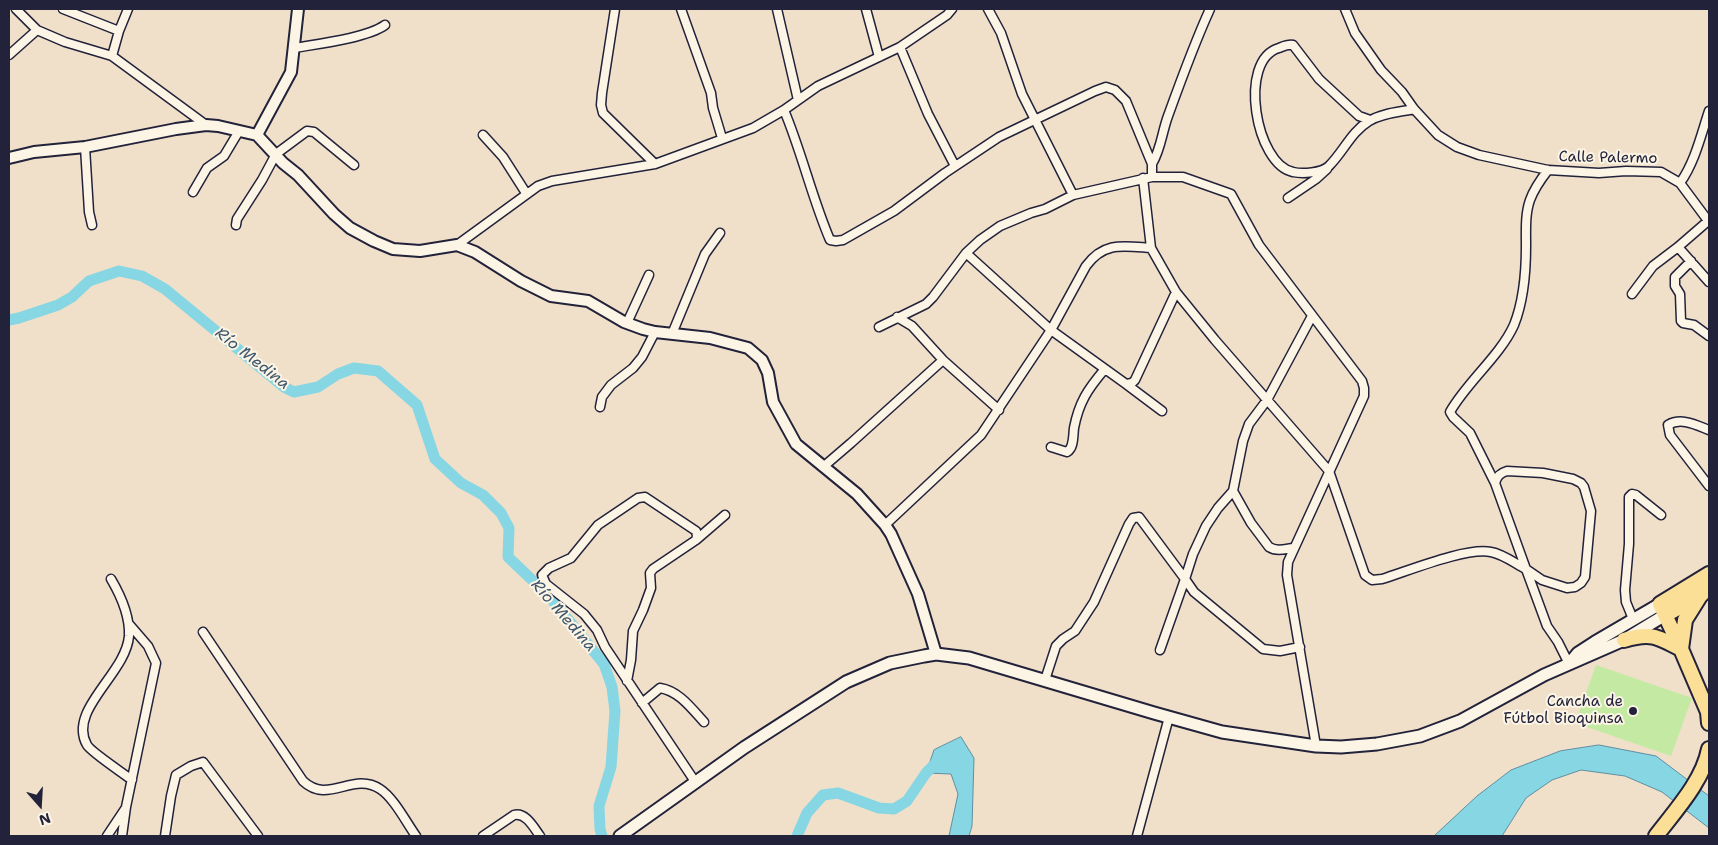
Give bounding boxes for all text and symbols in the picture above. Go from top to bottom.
street label: Calle Palermo [1558,148,1658,168]
water label: Río Medina [211,324,293,394]
water label: Río Medina [526,576,600,656]
place label: Cancha de Fútbol Bioquinsa [1504,693,1623,728]
marker: Cancha de Fútbol Bioquinsa [1627,705,1639,717]
north arrow [15,780,65,830]
text: N [37,809,53,829]

